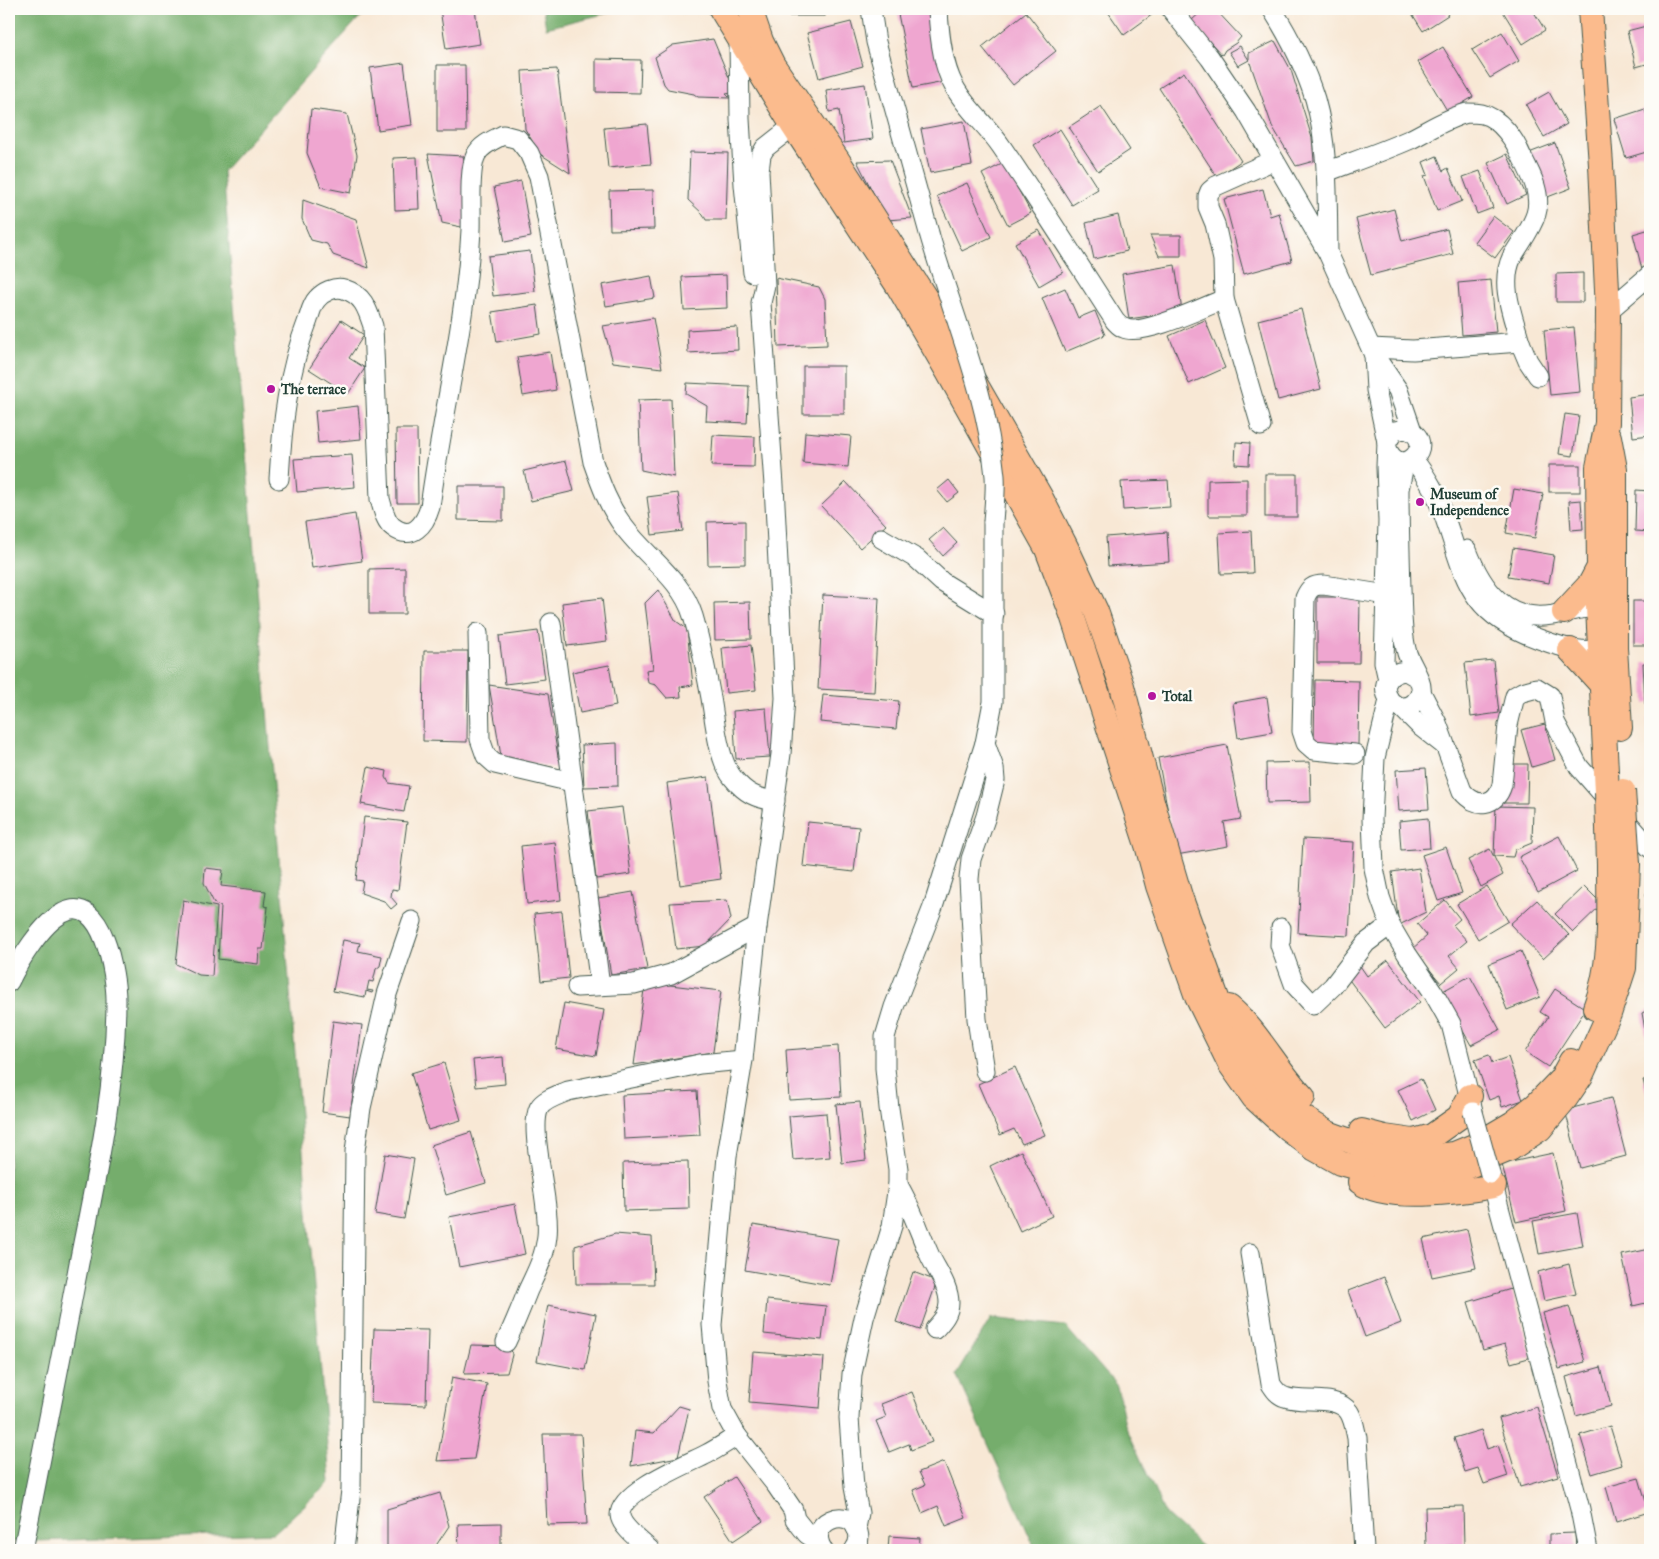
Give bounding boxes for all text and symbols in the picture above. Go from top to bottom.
place label: The terrace [280,381,346,398]
marker: The terrace [265,383,277,395]
place label: Museum of Independence [1430,486,1509,520]
marker: Museum of Independence [1414,496,1426,508]
place label: Total [1161,688,1193,705]
marker: Total [1146,690,1158,702]

